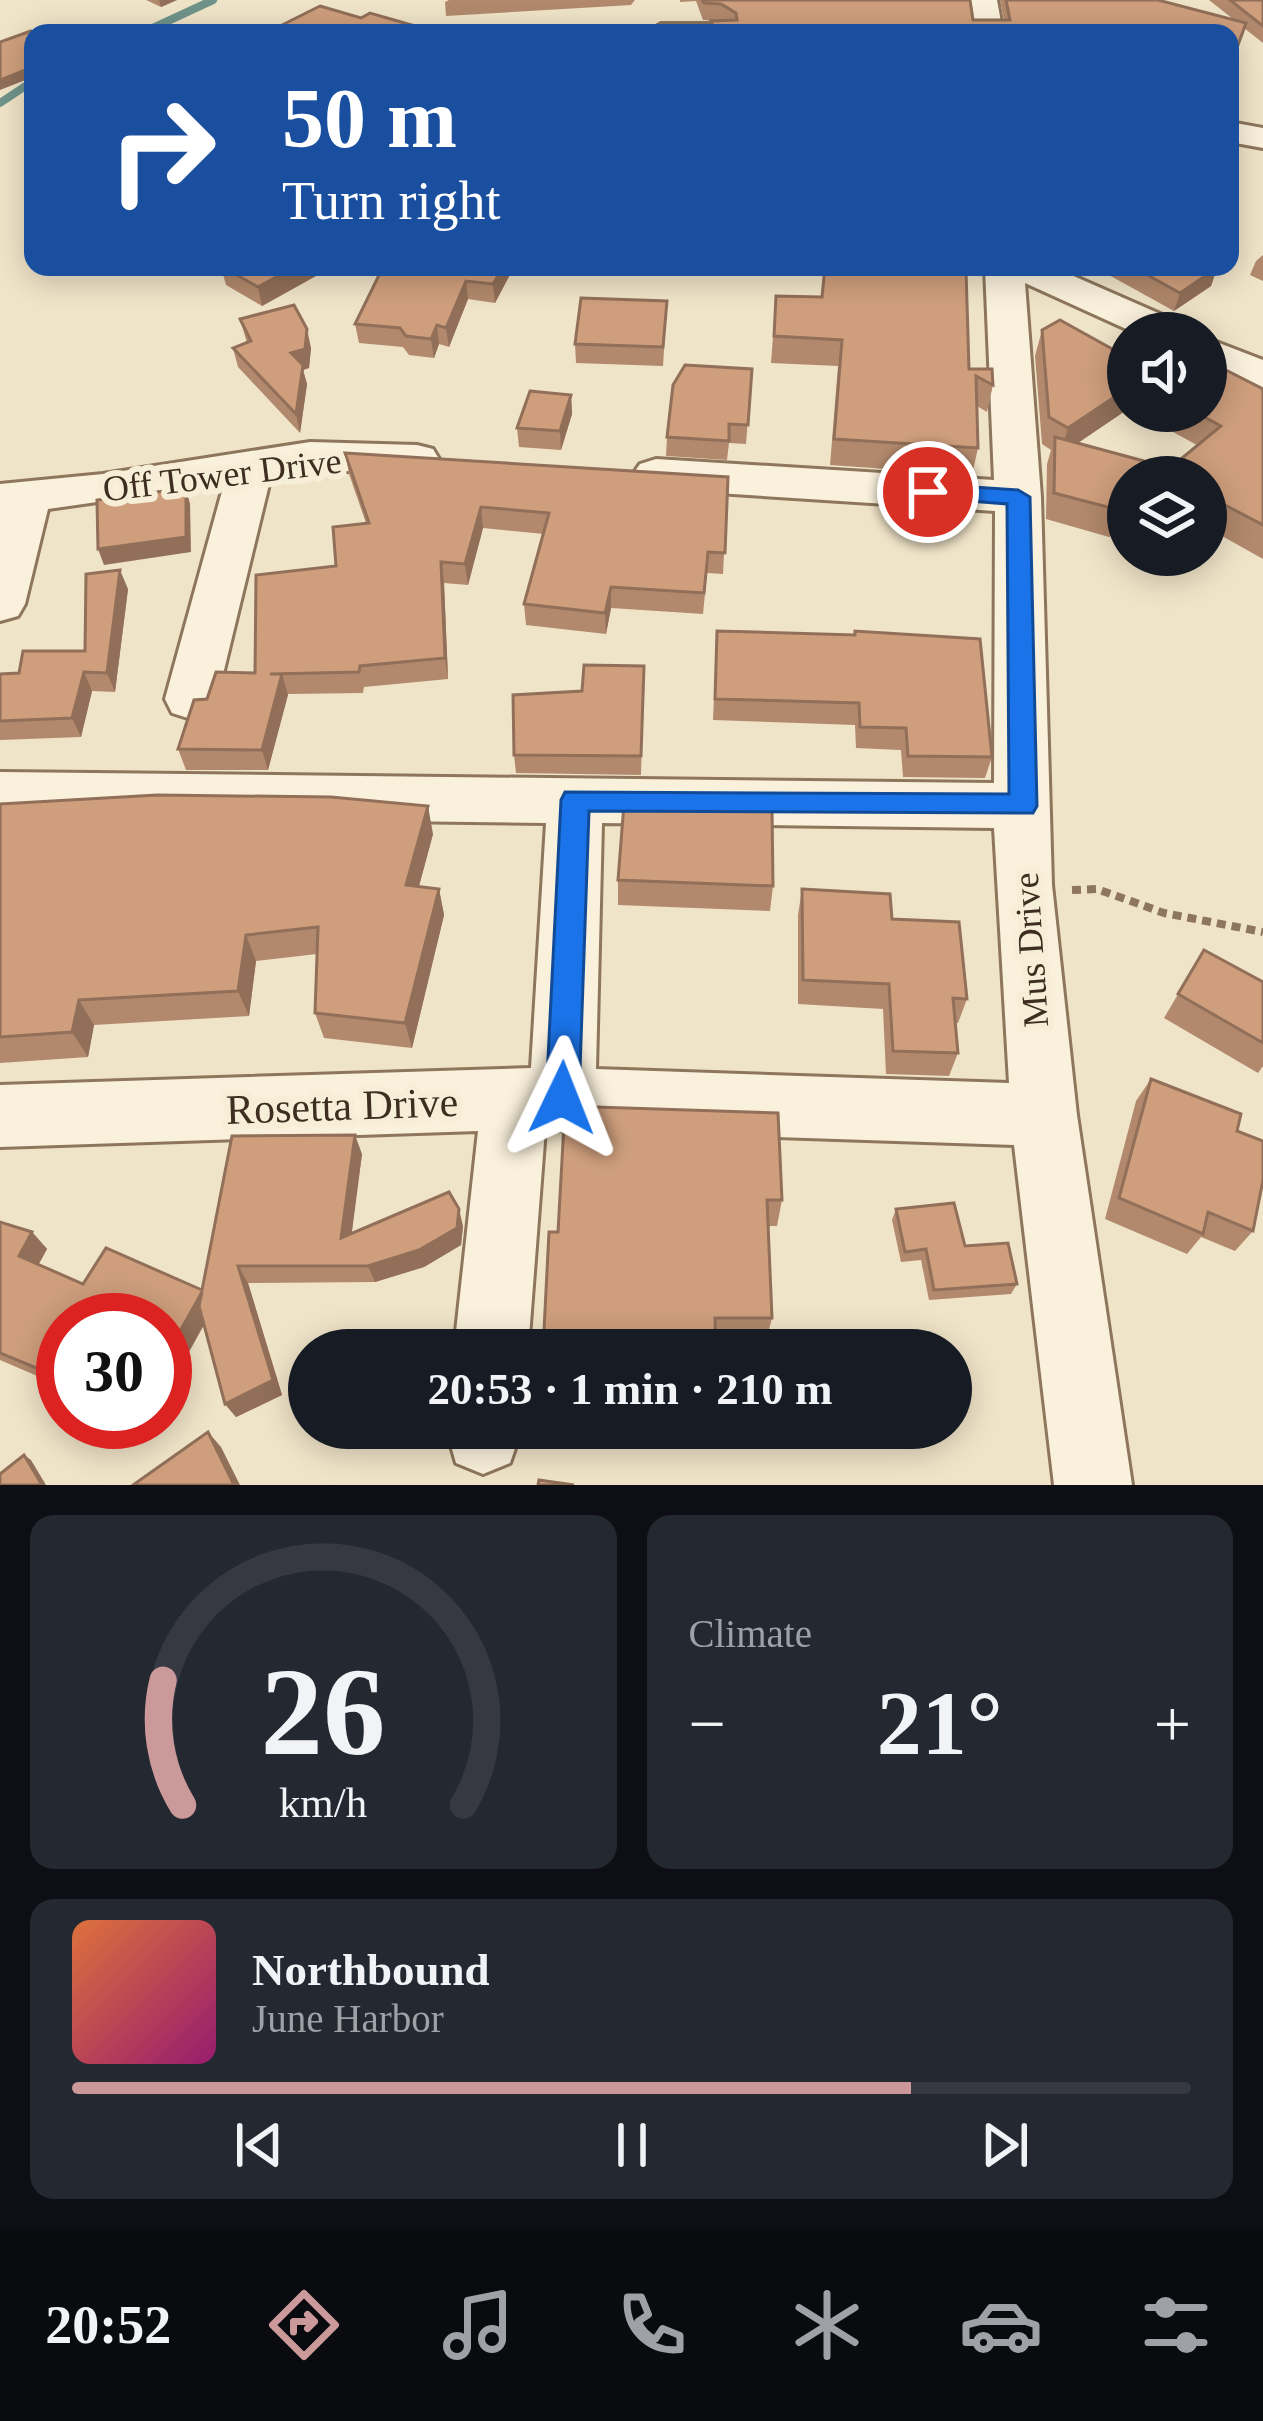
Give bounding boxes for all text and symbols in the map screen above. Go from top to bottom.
icon: right [84,72,240,228]
text: 50 m [282,72,457,165]
text: Turn right [282,171,501,231]
map controls [1107,312,1227,576]
button: sound [1107,312,1227,432]
street label: Off Tower Drive [101,441,344,509]
pin [877,441,979,543]
button: layers [1107,456,1227,576]
icon: arrive [895,459,961,525]
street label: Mus Drive [1006,871,1056,1029]
position arrow [499,1035,625,1161]
street label: Rosetta Drive [225,1079,459,1133]
speed limit sign: 30 [36,1293,192,1449]
text: 20:53 · 1 min · 210 m [428,1364,833,1414]
text: Climate [689,1612,812,1655]
text: 26 [261,1643,386,1781]
text: 21° [877,1674,1003,1773]
text: − [689,1687,726,1760]
text: + [1154,1687,1191,1760]
text: km/h [279,1779,367,1826]
text: Northbound [252,1945,490,1995]
text: June Harbor [252,1997,444,2040]
icon: previous [226,2112,292,2178]
icon: pause [599,2112,665,2178]
icon: next [972,2112,1038,2178]
icon: directions [262,2283,346,2367]
icon: music [436,2283,520,2367]
icon: phone [610,2283,694,2367]
icon: climate [785,2283,869,2367]
icon: car [959,2283,1043,2367]
icon: filters [1134,2283,1218,2367]
text: 20:52 [45,2295,171,2355]

